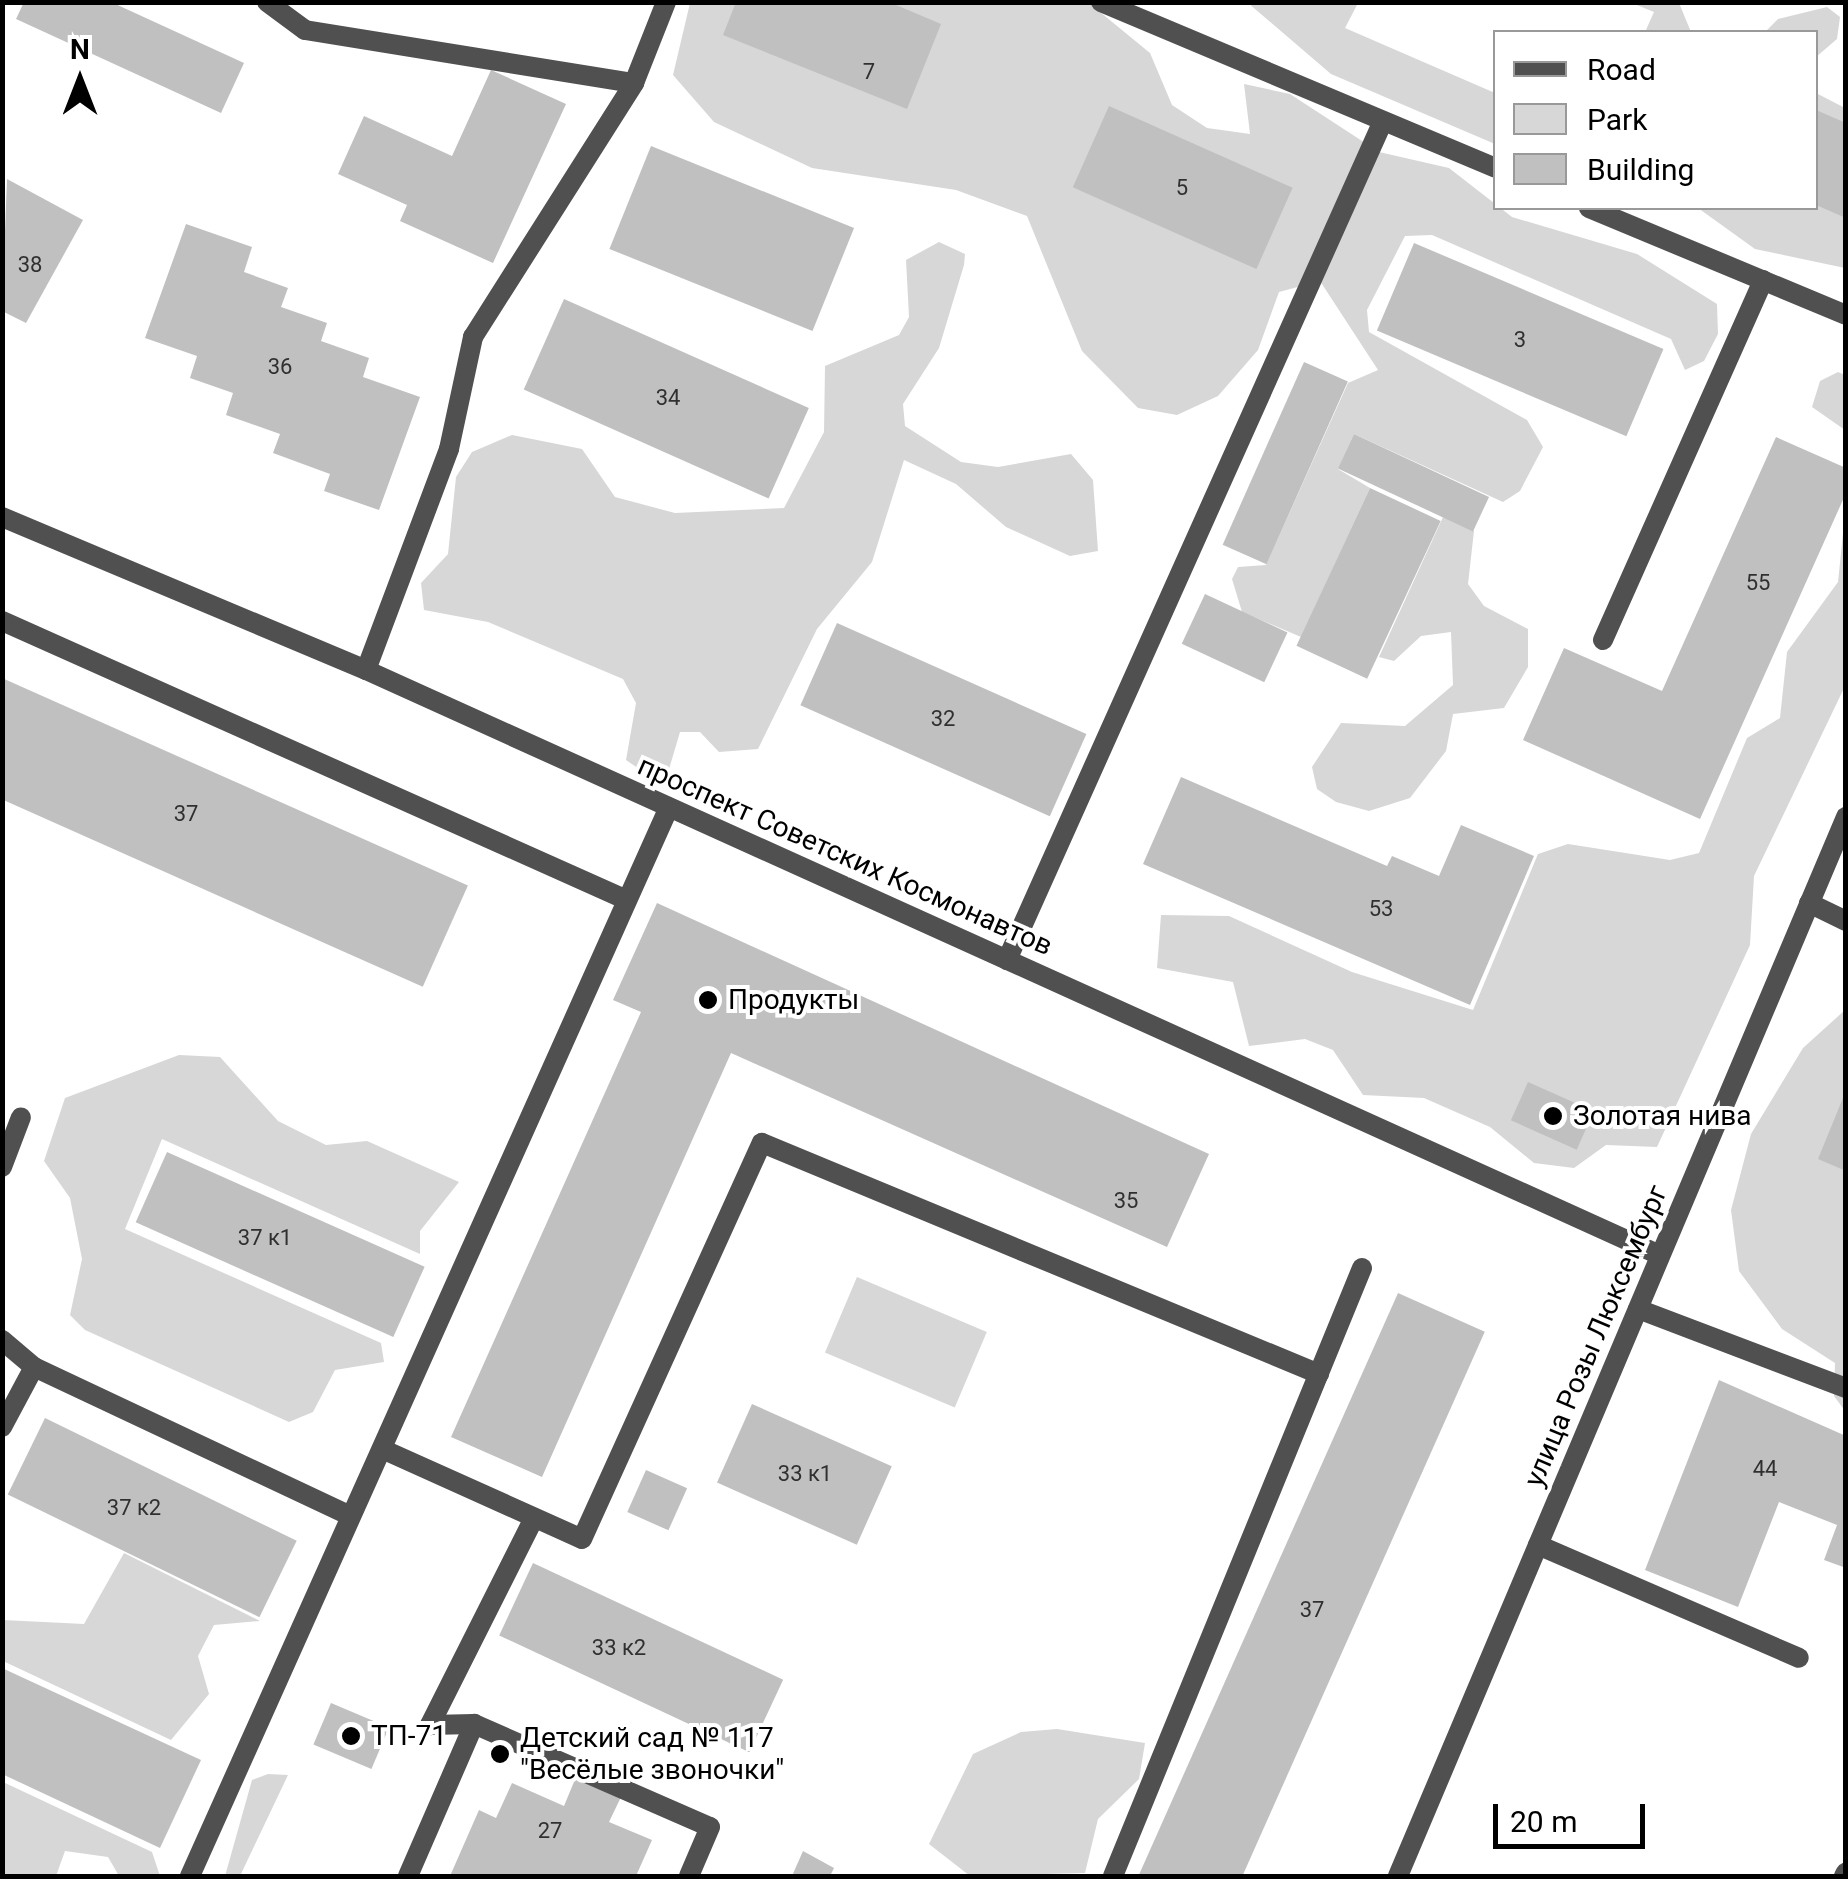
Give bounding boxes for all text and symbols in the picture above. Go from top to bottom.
north arrow [30,30,130,130]
legend [1493,30,1818,210]
text: N [70,33,90,66]
text: Road [1587,52,1656,87]
house number: 7 [863,59,875,85]
text: Park [1587,102,1647,137]
text: Building [1587,152,1694,187]
house number: 5 [1176,175,1188,201]
house number: 38 [18,252,42,278]
house number: 3 [1514,327,1526,353]
house number: 36 [268,354,292,380]
house number: 34 [656,385,680,411]
house number: 55 [1746,570,1770,596]
house number: 32 [931,706,955,732]
street label: проспект Советских Космонавтов [633,749,1057,963]
house number: 37 [174,801,198,827]
house number: 53 [1369,896,1393,922]
place label: Продукты [728,983,859,1017]
marker: Продукты [697,989,719,1011]
place label: Золотая нива [1573,1099,1752,1133]
marker: Золотая нива [1542,1105,1564,1127]
street label: улица Розы Люксембург [1517,1180,1675,1492]
house number: 35 [1114,1188,1138,1214]
house number: 37 к1 [238,1225,292,1251]
house number: 44 [1753,1456,1777,1482]
house number: 33 к1 [778,1461,832,1487]
house number: 37 к2 [107,1495,161,1521]
house number: 37 [1300,1597,1324,1623]
house number: 33 к2 [592,1635,646,1661]
place label: ТП-71 [371,1719,447,1753]
place label: Детский сад № 117 "Весёлые звоночки" [520,1721,784,1787]
marker: ТП-71 [340,1725,362,1747]
marker: Детский сад № 117 "Весёлые звоночки" [489,1743,511,1765]
scale bar [1498,1784,1650,1846]
text: 20 m [1510,1804,1577,1839]
house number: 27 [538,1818,562,1844]

